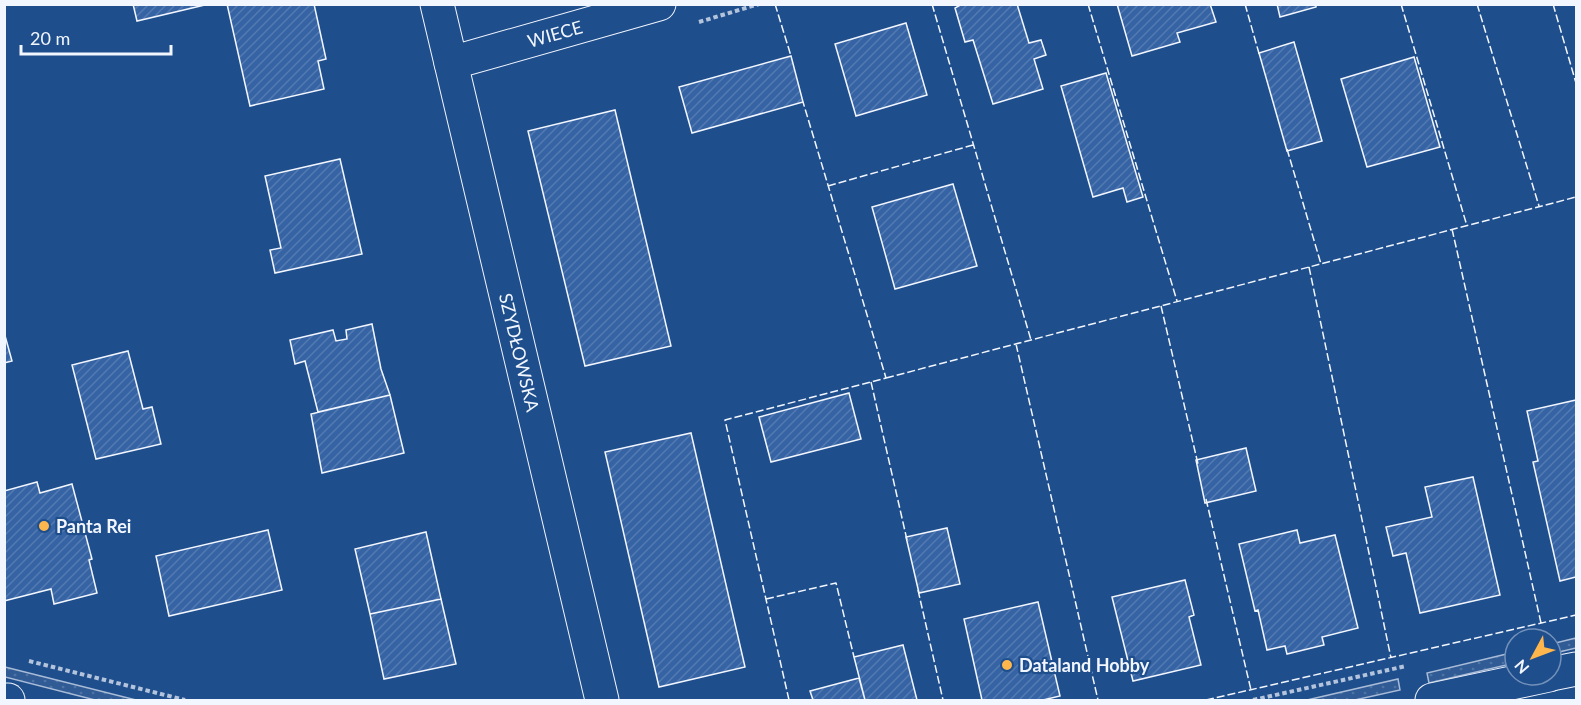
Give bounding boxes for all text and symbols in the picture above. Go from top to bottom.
street label: WIECE [525,15,585,52]
scale bar [21,18,171,56]
text: 20 m [30,27,70,49]
street label: SZYDŁOWSKA [495,291,544,415]
place label: Panta Rei [56,515,131,537]
marker: Panta Rei [37,519,51,533]
north arrow [1503,627,1563,687]
place label: Dataland Hobby [1019,654,1150,676]
text: N [1510,656,1533,678]
marker: Dataland Hobby [1000,658,1014,672]

